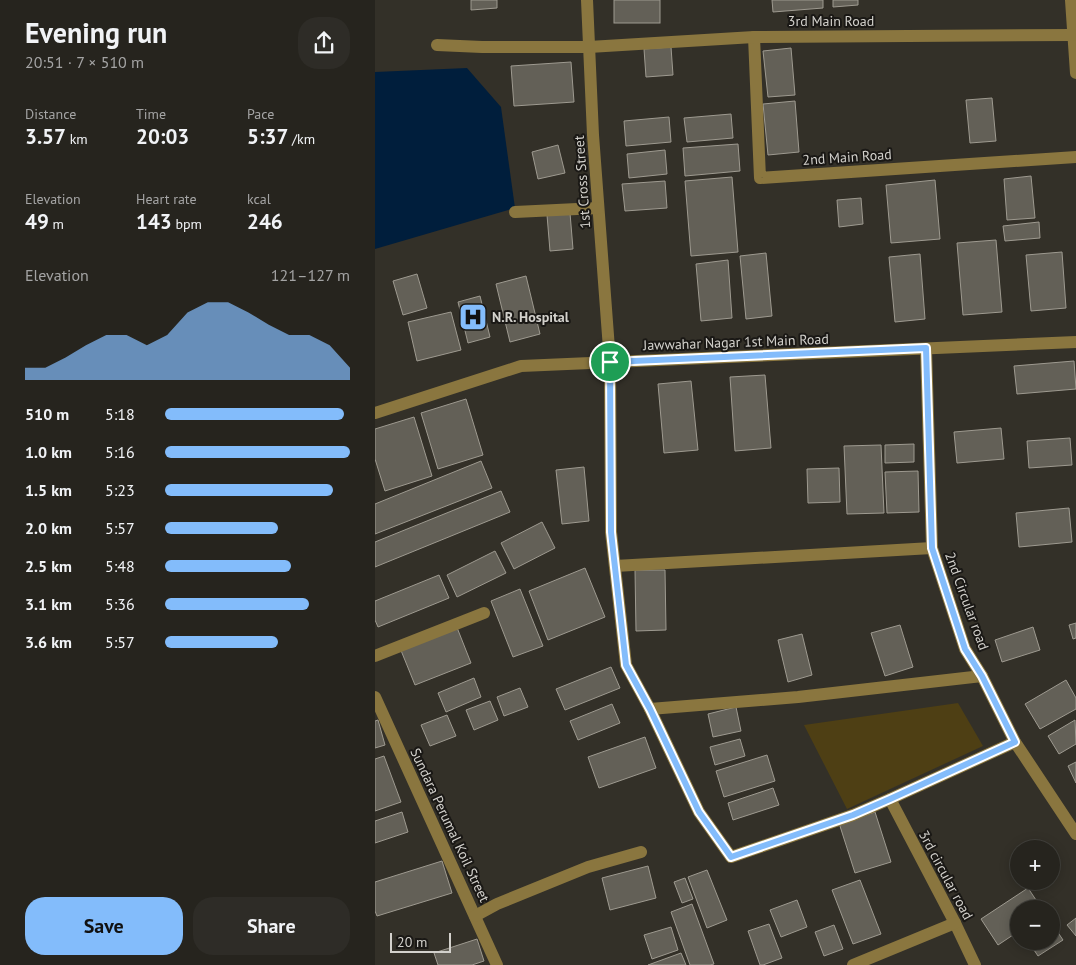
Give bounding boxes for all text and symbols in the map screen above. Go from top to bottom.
street label: 3rd Main Road [788,12,874,30]
text: Evening run [25,14,167,51]
button: share [298,17,350,69]
text: 20:51 · 7 × 510 m [25,52,144,72]
text: Distance [25,105,76,123]
text: Time [136,105,166,123]
text: Pace [247,105,274,123]
text: 3.57 [25,123,66,150]
text: 20:03 [136,123,189,150]
text: 5:37 [247,123,288,150]
text: km [66,130,88,148]
text: /km [288,130,315,148]
street label: 1st Cross Street [570,135,594,229]
street label: 2nd Main Road [802,145,892,169]
text: Elevation [25,190,81,208]
text: Heart rate [136,190,197,208]
text: kcal [247,190,271,208]
text: 49 [25,208,49,235]
text: 143 [136,208,172,235]
text: 246 [247,208,283,235]
text: m [49,215,64,233]
text: bpm [172,215,202,233]
text: Elevation [25,265,89,285]
text: 121–127 m [271,265,350,285]
hospital icon: N.R. Hospital [458,302,488,332]
place label: N.R. Hospital [492,308,570,326]
street label: Jawwahar Nagar 1st Main Road [642,330,829,354]
pin [589,341,631,383]
icon: arrive [596,348,624,376]
text: 510 m [25,404,69,424]
text: 5:18 [105,404,135,424]
text: 1.0 km [25,442,72,462]
text: 5:16 [105,442,135,462]
text: 1.5 km [25,480,72,500]
text: 5:23 [105,480,135,500]
text: 2.0 km [25,518,72,538]
text: 5:57 [105,518,135,538]
street label: 2nd Circular road [941,549,993,653]
text: 2.5 km [25,556,72,576]
text: 5:48 [105,556,135,576]
text: 3.1 km [25,594,72,614]
text: 5:36 [105,594,135,614]
text: 3.6 km [25,632,72,652]
text: 5:57 [105,632,135,652]
street label: Sundara Perumal Koil Street [406,745,494,905]
street label: 3rd circular road [915,827,977,923]
map controls [1010,840,1060,950]
button: + [1010,840,1060,890]
button: Save [25,897,183,955]
button: Share [193,897,350,955]
button: − [1010,900,1060,950]
scale bar [390,930,451,953]
text: 20 m [397,933,427,951]

